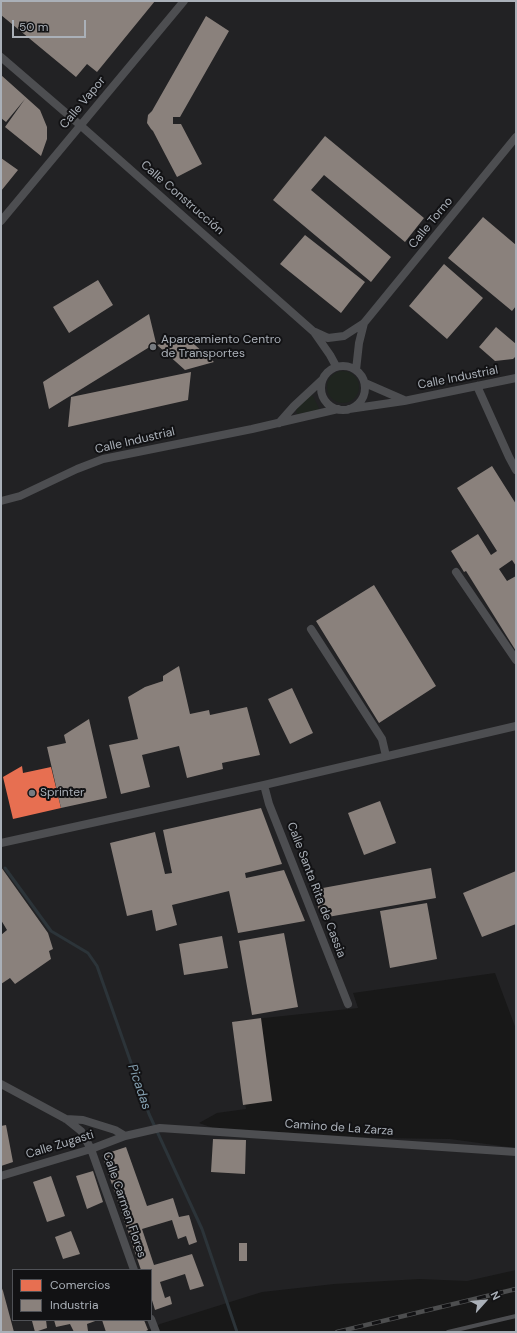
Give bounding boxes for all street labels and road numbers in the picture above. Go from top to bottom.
street label: Calle Vapor [57,74,109,132]
street label: Calle Construcción [137,158,227,238]
street label: Calle Torno [406,194,456,252]
street label: Calle Industrial [417,363,499,393]
street label: Calle Industrial [94,425,176,457]
street label: Calle Santa Rita de Cassia [284,820,348,960]
street label: Camino de La Zarza [284,1117,394,1139]
street label: Calle Zugasti [24,1128,96,1162]
street label: Calle Carmen Flores [99,1150,149,1260]

